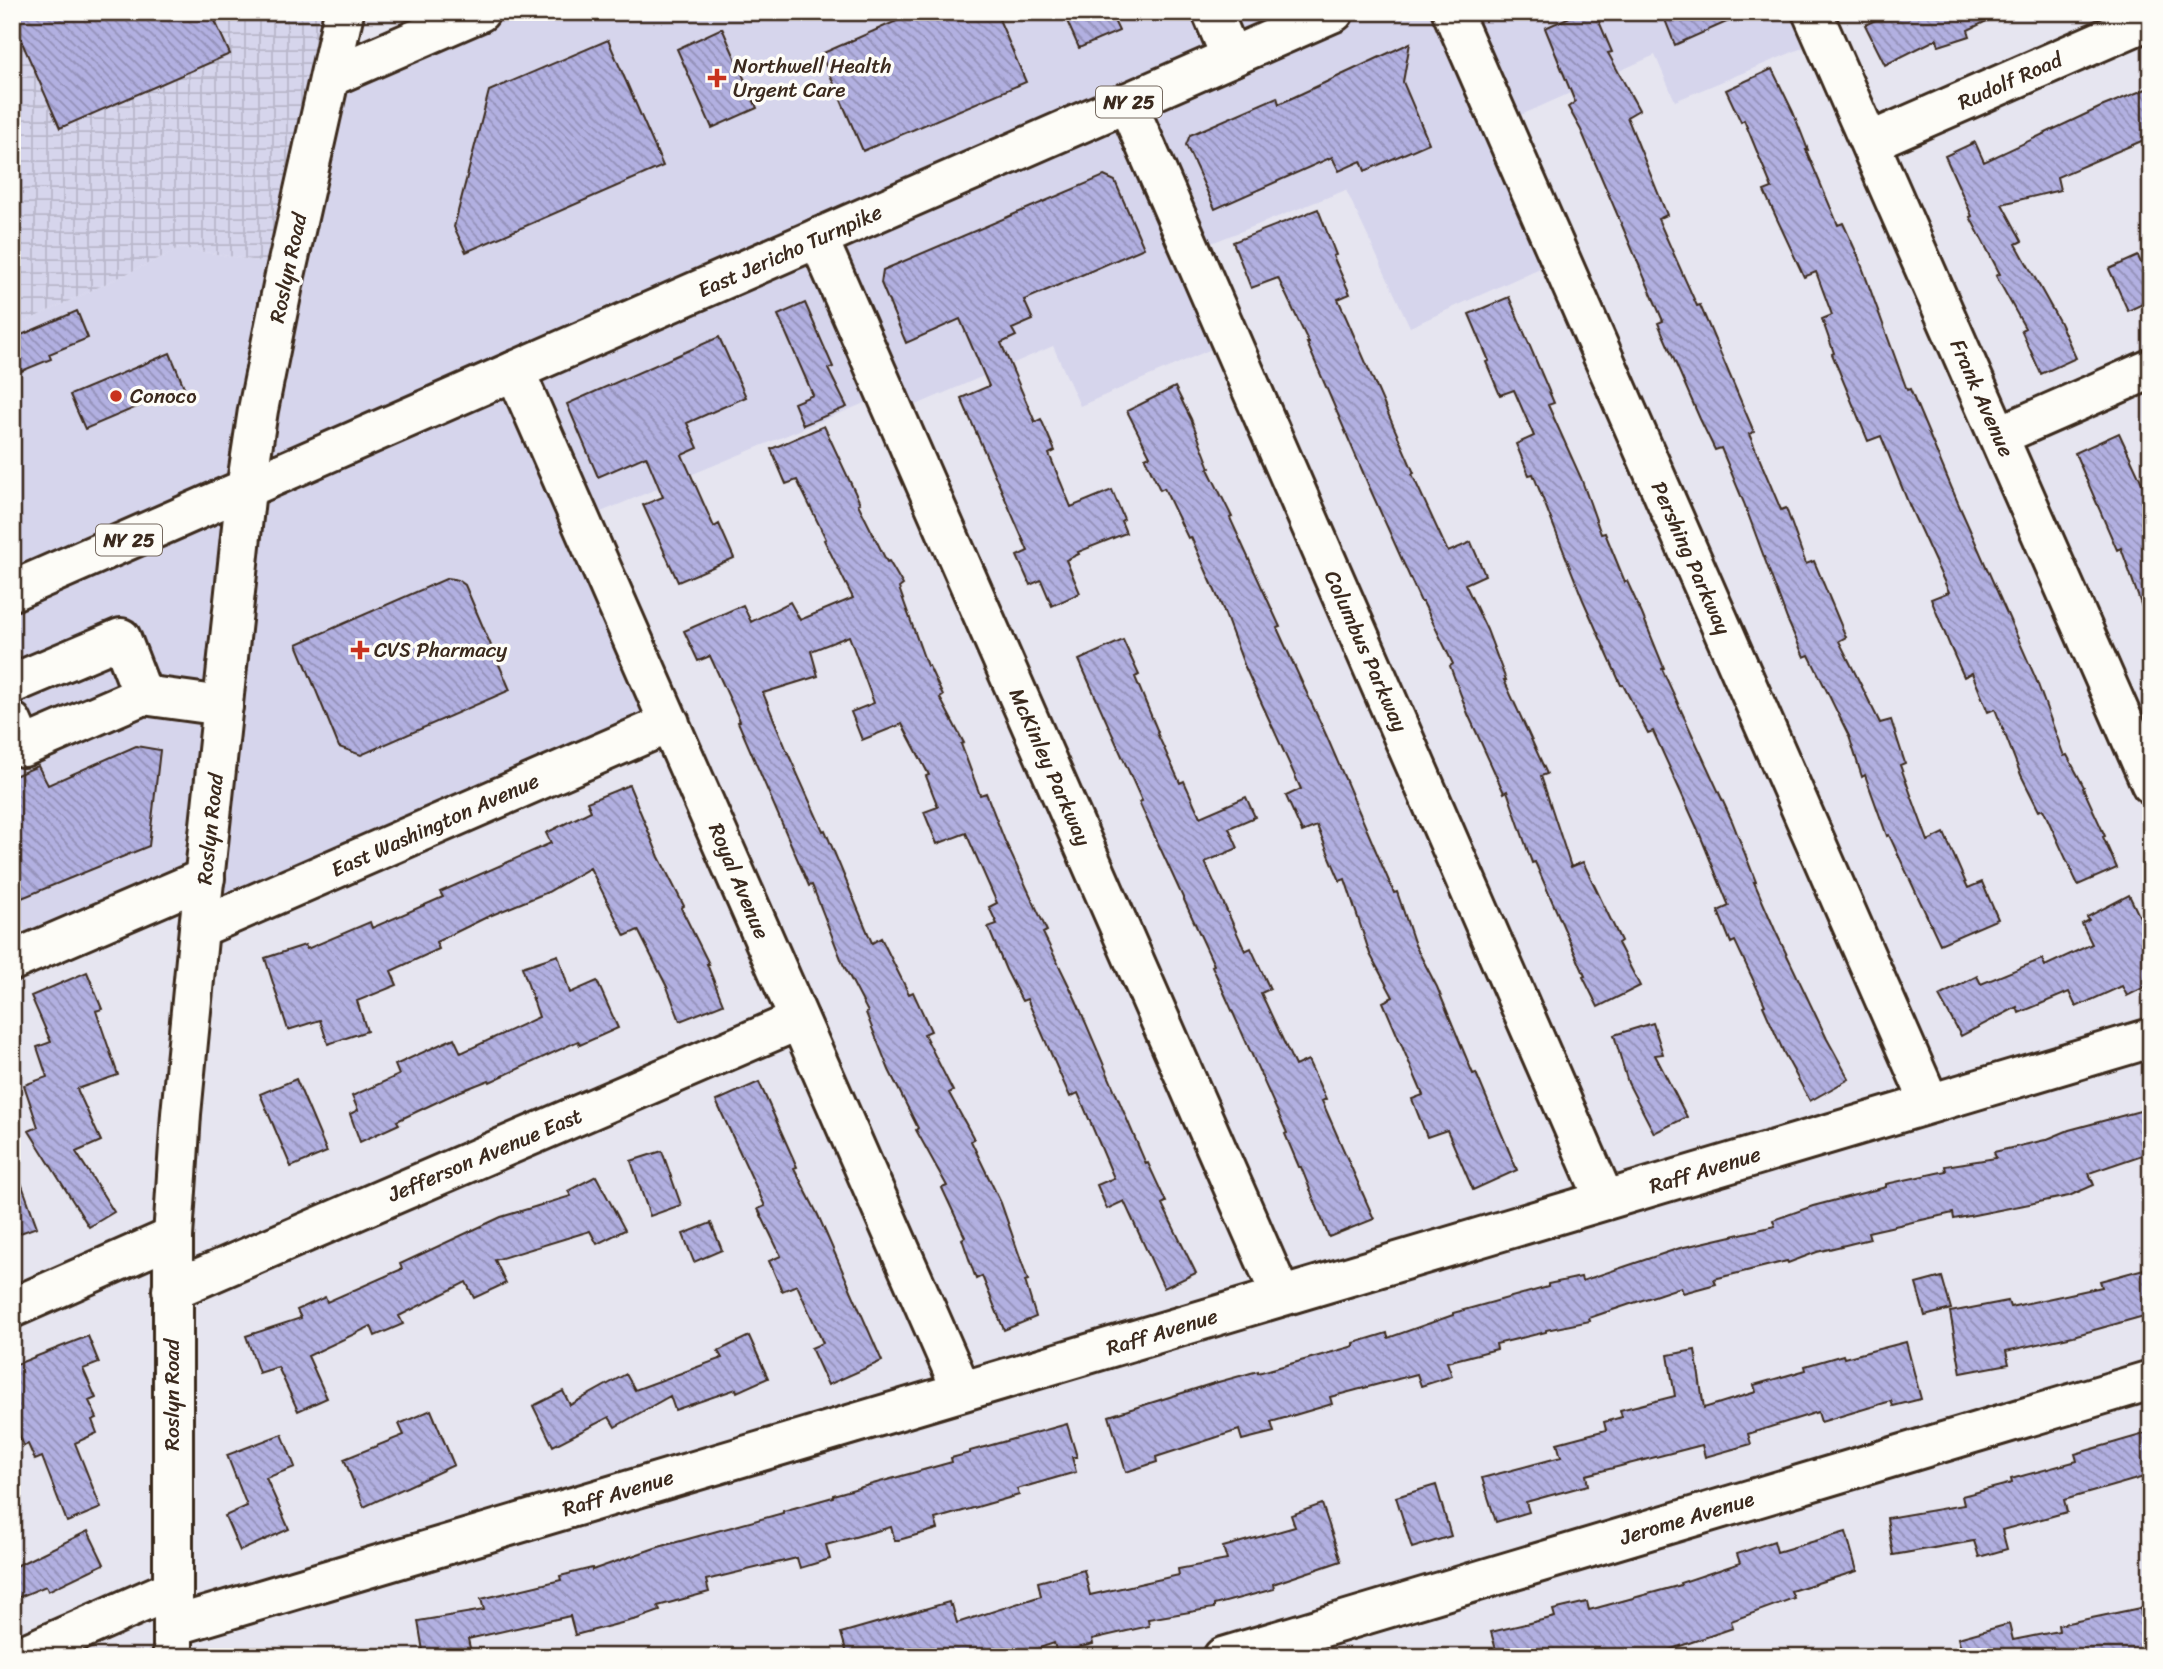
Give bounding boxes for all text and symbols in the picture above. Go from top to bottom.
street label: Rudolf Road [1952,40,2070,121]
place label: Northwell Health Urgent Care [733,47,891,109]
marker: Northwell Health Urgent Care [707,68,727,88]
road number: NY 25 [1096,86,1162,118]
street label: East Jericho Turnpike [691,193,889,309]
street label: Roslyn Road [258,208,319,327]
street label: Frank Avenue [1939,333,2025,464]
place label: Conoco [130,377,197,415]
marker: Conoco [108,388,124,404]
street label: Pershing Parkway [1640,475,1742,641]
road number: NY 25 [96,524,162,555]
street label: Columbus Parkway [1313,564,1419,738]
place label: CVS Pharmacy [374,631,507,669]
marker: CVS Pharmacy [352,642,368,658]
street label: McKinley Parkway [998,682,1102,852]
street label: East Washington Avenue [325,762,546,888]
street label: Roslyn Road [185,770,235,886]
street label: Royal Avenue [697,817,781,945]
street label: Jefferson Avenue East [381,1097,588,1214]
street label: Raff Avenue [1644,1135,1766,1205]
street label: Raff Avenue [1101,1297,1223,1367]
street label: Roslyn Road [153,1337,191,1451]
street label: Raff Avenue [557,1458,679,1528]
street label: Jerome Avenue [1614,1480,1759,1557]

